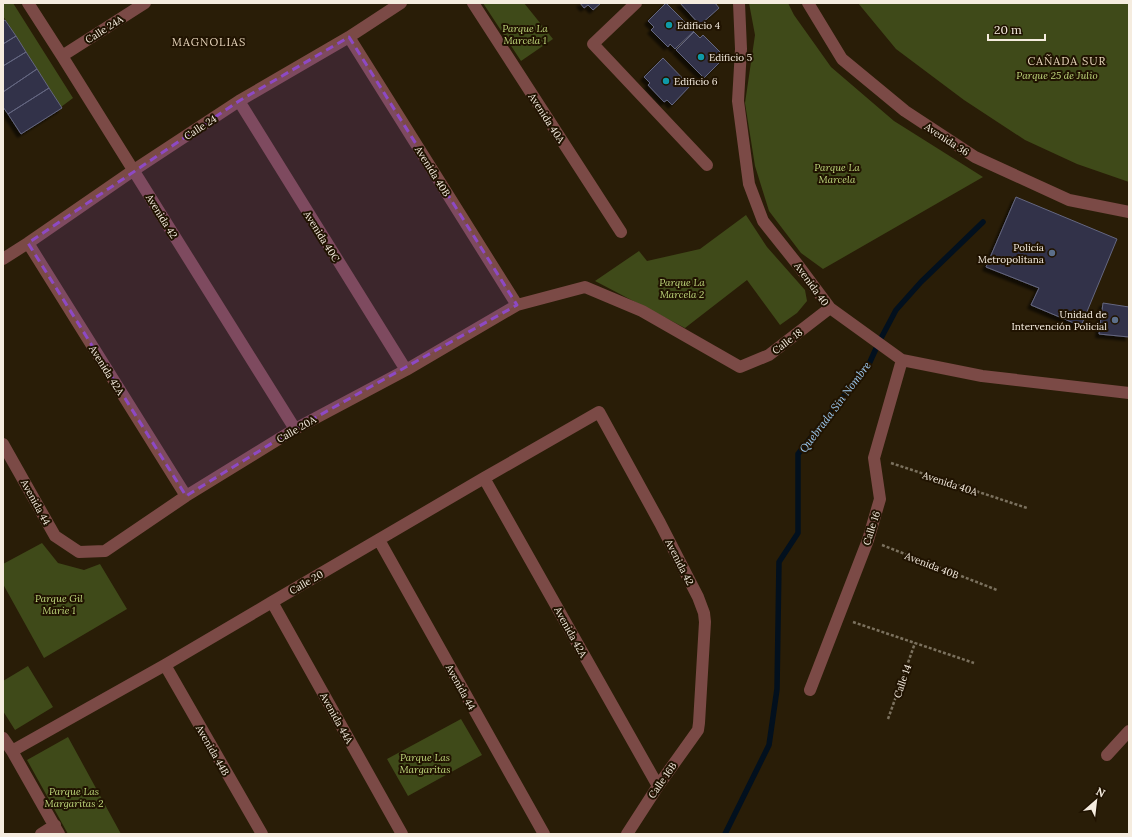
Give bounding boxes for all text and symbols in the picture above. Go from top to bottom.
street label: Calle 24A [83,12,126,46]
scale bar [988,16,1045,42]
place label: Edificio 4 [677,19,721,32]
marker: Edificio 4 [664,20,674,30]
park label: Parque La Marcela 1 [502,22,548,47]
text: 20 m [994,22,1022,37]
district label: MAGNOLIAS [172,35,246,49]
place label: Edificio 5 [709,51,752,64]
marker: Edificio 5 [696,52,706,62]
district label: CAÑADA SUR [1028,54,1106,68]
park label: Parque 25 de Julio [1016,69,1098,82]
place label: Edificio 6 [674,75,718,88]
marker: Edificio 6 [661,76,671,86]
street label: Avenida 40A [525,90,568,146]
street label: Calle 24 [182,112,219,143]
street label: Avenida 36 [921,120,972,159]
street label: Avenida 40B [411,143,453,199]
park label: Parque La Marcela [814,161,860,186]
street label: Avenida 42 [142,191,180,241]
street label: Avenida 40C [300,207,342,264]
place label: Policía Metropolitana [978,241,1044,266]
marker: Policía Metropolitana [1047,248,1057,258]
street label: Avenida 40 [791,259,832,309]
park label: Parque La Marcela 2 [659,276,705,301]
place label: Unidad de Intervención Policial [1012,308,1108,333]
marker: Unidad de Intervención Policial [1110,315,1120,325]
street label: Calle 18 [769,325,805,357]
street label: Avenida 42A [86,342,127,398]
water label: Quebrada Sin Nombre [796,359,874,455]
street label: Calle 20A [274,413,319,446]
street label: Avenida 40A [920,468,980,499]
street label: Avenida 44 [17,476,54,528]
street label: Calle 16 [860,509,883,547]
street label: Avenida 42 [662,536,697,587]
street label: Avenida 40B [902,549,961,582]
street label: Calle 20 [287,567,326,597]
park label: Parque Gil Marie 1 [35,592,83,617]
street label: Avenida 42A [551,604,590,661]
street label: Avenida 44 [442,661,479,713]
street label: Calle 14 [891,662,914,700]
street label: Avenida 44A [317,690,356,747]
street label: Avenida 44B [192,722,232,778]
park label: Parque Las Margaritas [400,751,450,776]
street label: Calle 16B [645,760,680,801]
north arrow [1076,781,1116,821]
text: N [1094,784,1108,801]
park label: Parque Las Margaritas 2 [45,785,103,810]

